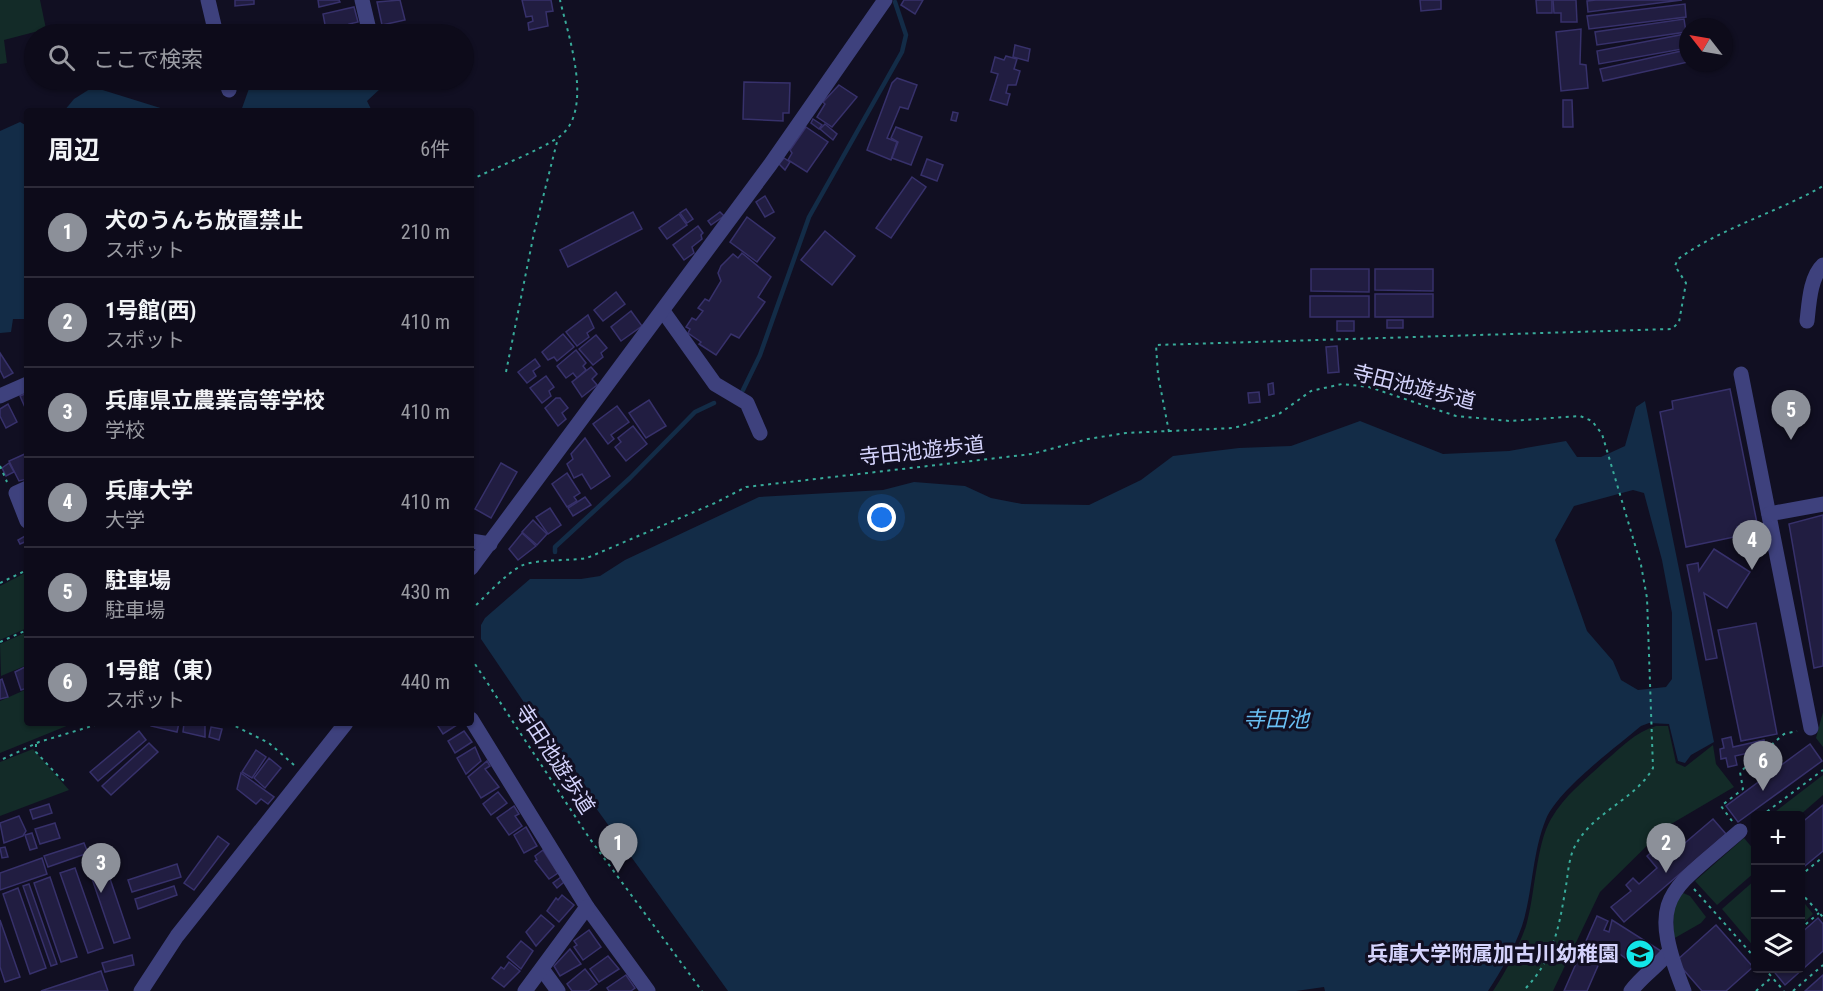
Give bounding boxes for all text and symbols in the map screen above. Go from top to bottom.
north arrow [1679,18,1733,72]
search box [24,24,474,90]
icon: search [45,41,78,74]
text: ここで検索 [93,47,203,72]
text: 周辺 [48,135,100,165]
text: 6件 [420,137,450,161]
text: 犬のうんち放置禁止 [105,208,303,233]
text: 1 [62,220,73,244]
text: 210 m [401,220,450,244]
text: スポット [105,238,185,262]
text: 1号館(西) [105,298,196,323]
text: 2 [62,310,73,334]
text: 410 m [401,310,450,334]
text: スポット [105,328,185,352]
street label: 寺田池遊歩道 [1350,360,1478,414]
text: 兵庫県立農業高等学校 [105,388,325,413]
pin: 5 [1772,390,1810,440]
text: 3 [62,400,73,424]
text: 410 m [401,400,450,424]
text: 学校 [105,418,145,442]
street label: 寺田池遊歩道 [858,432,986,470]
text: 兵庫大学 [105,478,193,503]
text: 4 [62,490,73,514]
text: 410 m [401,490,450,514]
your location [867,503,896,532]
text: 大学 [105,508,145,532]
pin: 4 [1732,520,1772,570]
text: 駐車場 [105,568,171,593]
text: 5 [62,580,73,604]
text: 430 m [401,580,450,604]
text: 駐車場 [105,598,165,622]
text: 1号館（東） [105,658,226,683]
text: 6 [62,670,73,694]
text: 440 m [401,670,450,694]
text: スポット [105,688,185,712]
street label: 寺田池遊歩道 [511,700,599,818]
water label: 寺田池 [1243,707,1311,732]
pin: 6 [1744,742,1782,791]
map controls [1751,811,1805,973]
button: + [1751,811,1805,865]
pin: 1 [598,824,638,873]
pin: 2 [1646,824,1686,873]
pin: 3 [82,844,120,893]
button: − [1751,865,1805,919]
button: layers [1751,919,1805,973]
school or university icon: 兵庫大学附属加古川幼稚園 [1624,938,1656,970]
place label: 兵庫大学附属加古川幼稚園 [1367,942,1619,966]

